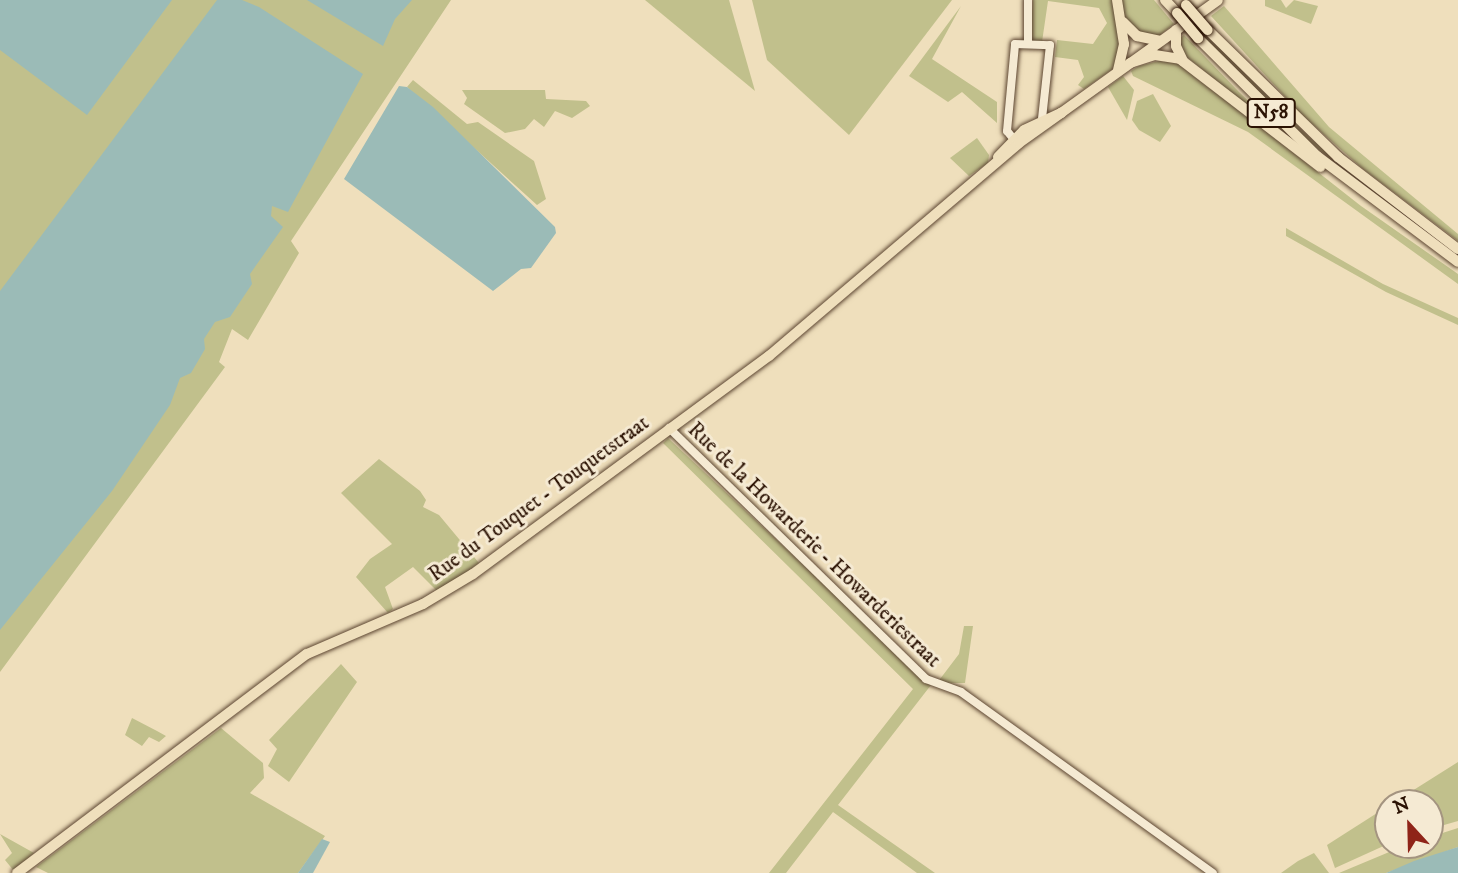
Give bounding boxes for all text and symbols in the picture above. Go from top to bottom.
road number: N58 [1246,97,1296,128]
street label: Rue du Touquet - Touquetstraat [424,411,654,587]
street label: Rue de la Howarderie - Howarderiestraat [682,417,946,673]
north arrow [1374,789,1444,859]
text: N [1390,792,1413,820]

